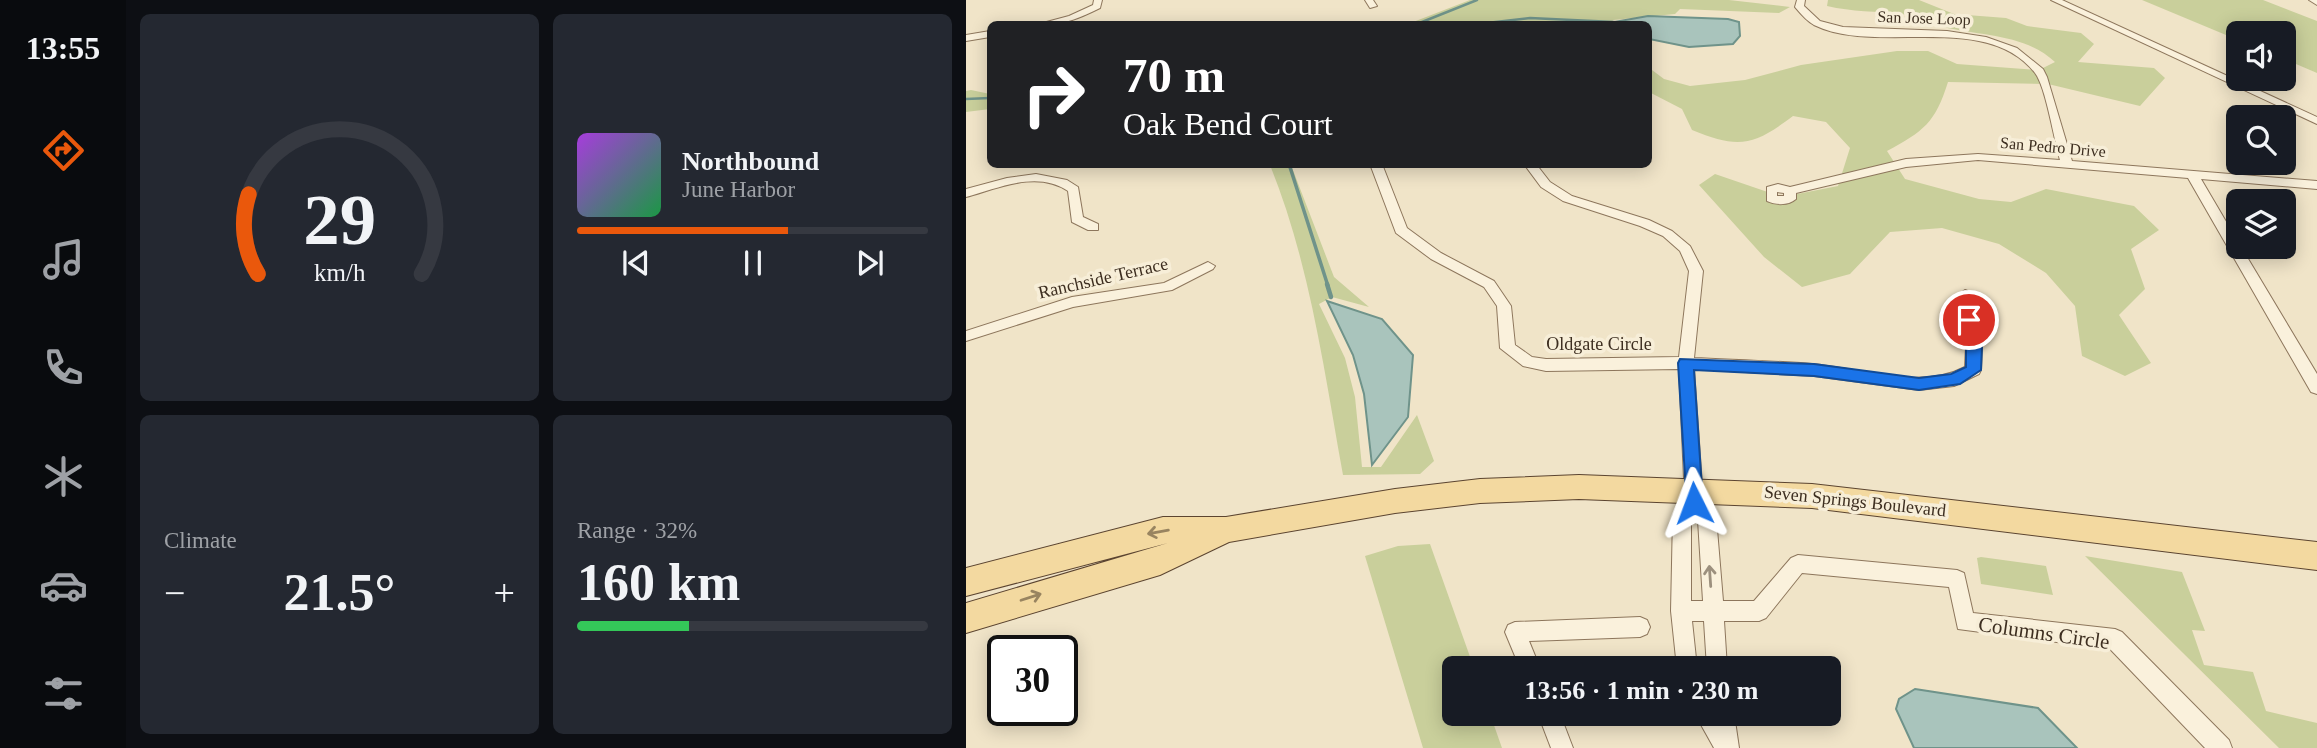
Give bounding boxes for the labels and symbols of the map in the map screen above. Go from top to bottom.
street label: San Jose Loop [1877,8,1971,29]
street label: San Pedro Drive [2000,134,2106,160]
street label: Ranchside Terrace [1036,253,1170,303]
pin [1939,290,1999,350]
street label: Oldgate Circle [1546,334,1652,354]
position arrow [1657,466,1731,540]
street label: Seven Springs Boulevard [1763,481,1947,521]
one-way arrow [1147,526,1170,540]
one-way arrow [1704,565,1717,588]
one-way arrow [1020,590,1042,603]
street label: Columns Circle [1977,612,2111,654]
speed limit sign: 30 [987,635,1078,726]

